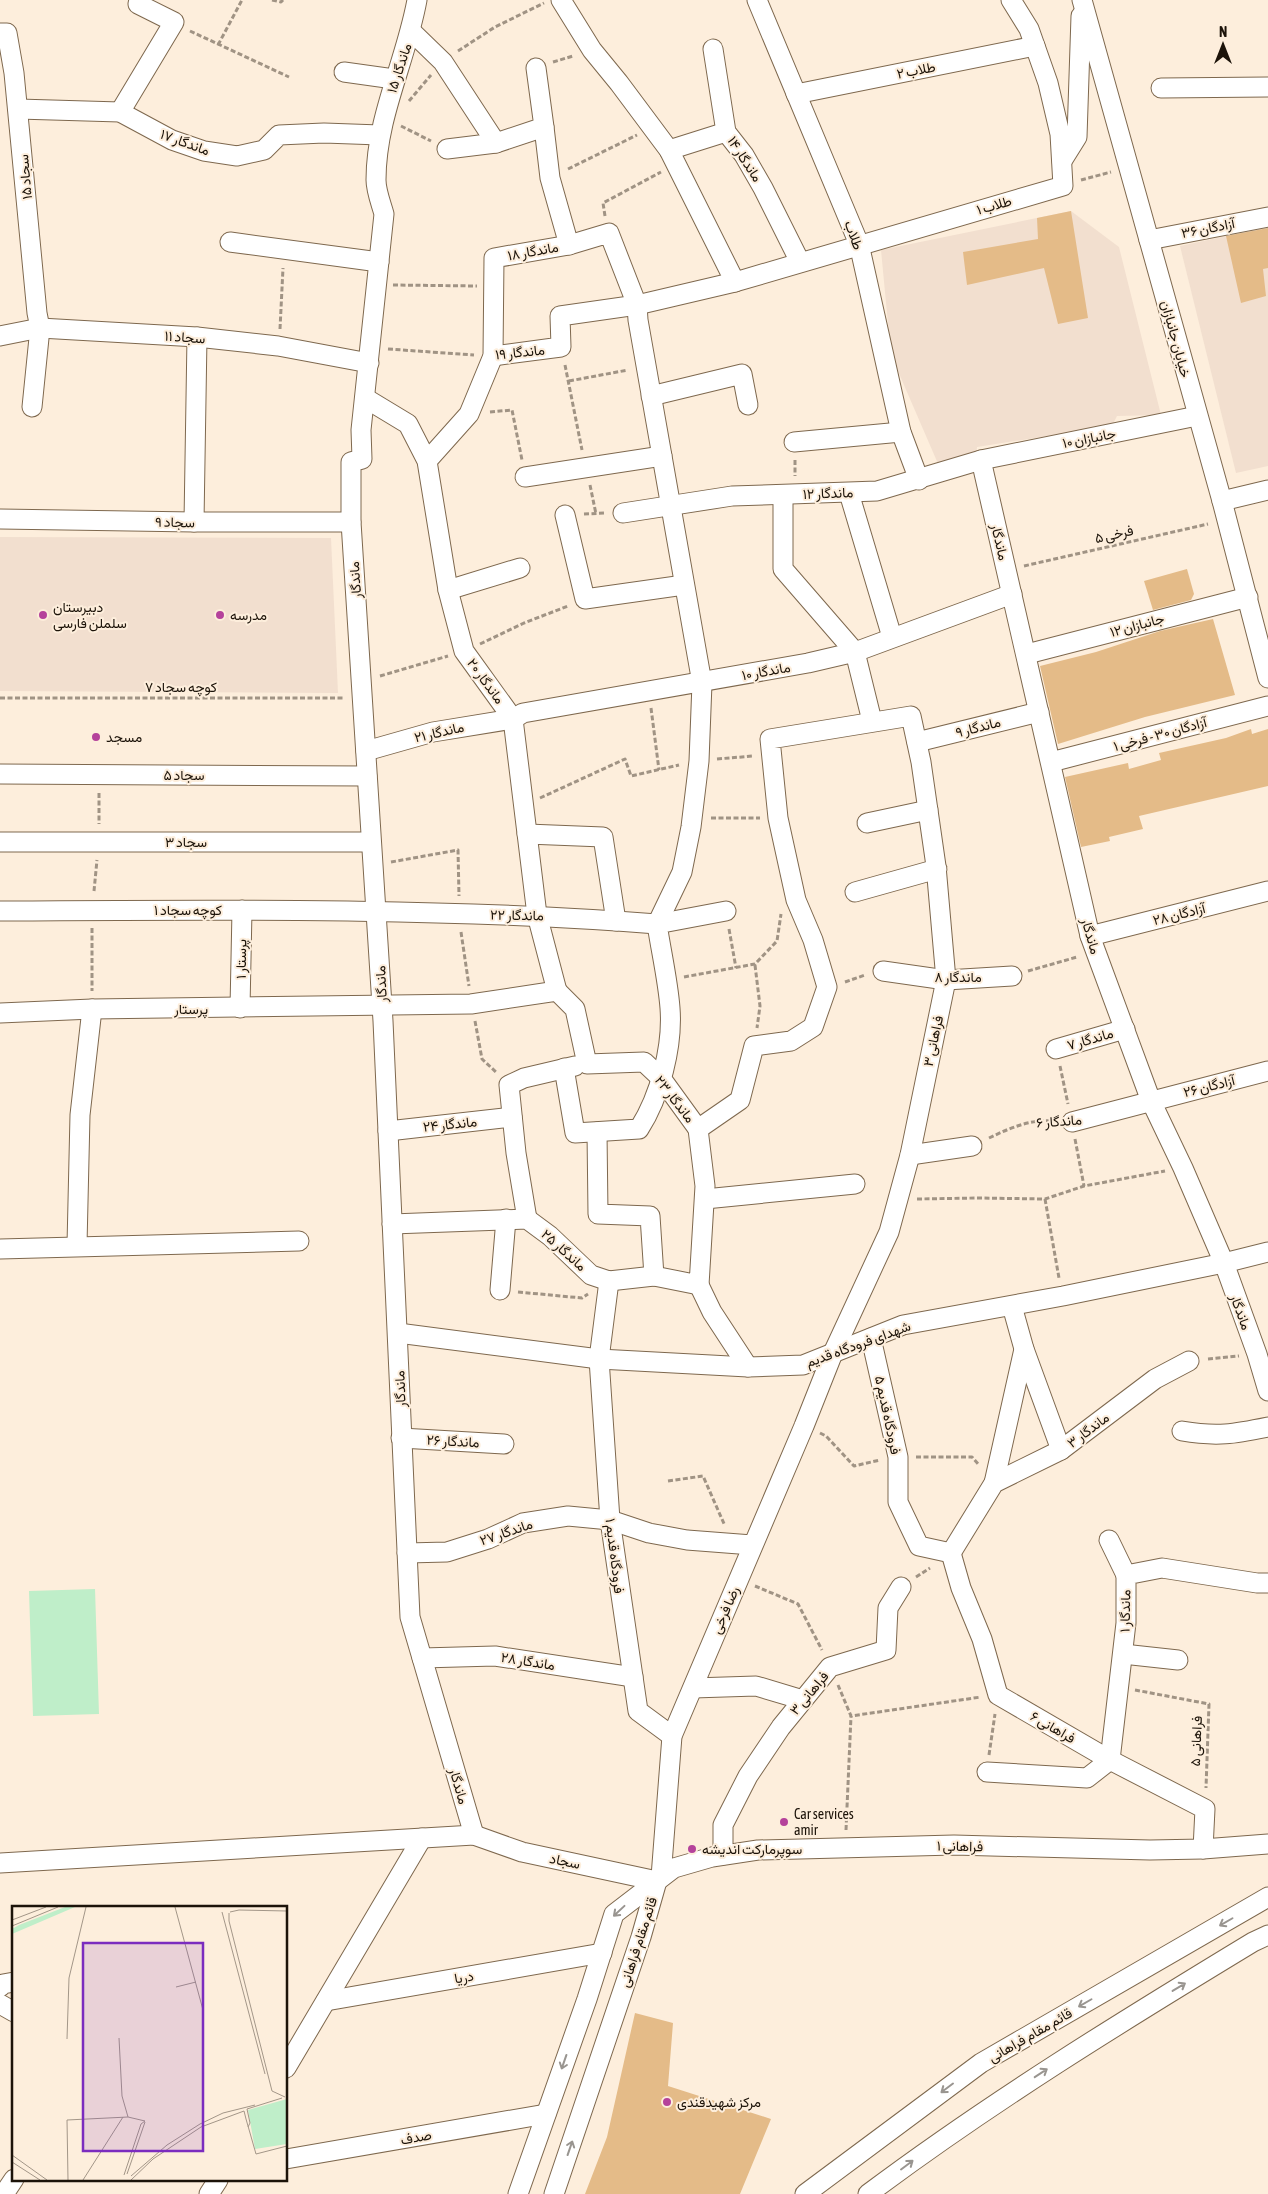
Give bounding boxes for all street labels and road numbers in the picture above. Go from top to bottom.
street label: ماندگار ۱۵ [383,41,415,95]
street label: طلاب ۲ [895,58,937,83]
street label: ماندگار ۱۷ [158,126,212,159]
street label: ماندگار ۱۴ [724,133,766,185]
street label: سجاد ۱۵ [15,154,36,200]
street label: طلاب ۱ [975,192,1014,219]
street label: آزادگان ۳۶ [1180,215,1238,242]
street label: طلاب [840,218,867,252]
street label: ماندگار ۱۸ [506,239,560,264]
street label: خیابان جانبازان [1157,299,1194,380]
street label: سجاد ۱۱ [164,328,206,347]
street label: ماندگار ۱۹ [494,341,546,364]
street label: جانبازان ۱۰ [1061,425,1117,452]
street label: ماندگار ۱۲ [803,484,853,503]
street label: سجاد ۹ [155,514,195,531]
street label: ماندگار [987,521,1012,562]
street label: فرخی ۵ [1093,522,1135,547]
street label: ماندگار [346,561,365,600]
street label: جانبازان ۱۲ [1108,610,1166,641]
street label: ماندگار ۲۰ [463,655,508,707]
street label: ماندگار ۱۰ [741,659,792,684]
street label: کوچه سجاد ۷ [145,679,217,697]
street label: آزادگان ۳۰ - فرخی ۱ [1112,713,1210,755]
street label: ماندگار ۹ [954,714,1002,741]
street label: ماندگار ۲۱ [413,719,466,746]
street label: سجاد ۵ [163,767,205,784]
street label: سجاد ۳ [165,834,207,851]
street label: آزادگان ۲۸ [1151,899,1209,929]
street label: کوچه سجاد ۱ [154,902,222,920]
street label: ماندگار ۲۲ [490,907,544,924]
street label: ماندگار [1077,915,1104,956]
street label: پرستار ۱ [233,939,251,979]
street label: ماندگار [372,965,391,1004]
street label: ماندگار ۸ [934,969,982,986]
street label: پرستار [173,1001,208,1019]
street label: فراهانی ۳ [920,1014,947,1068]
street label: ماندگار ۷ [1065,1025,1115,1054]
street label: آزادگان ۲۶ [1182,1071,1238,1101]
street label: ماندگار ۲۳ [651,1072,698,1126]
street label: ماندگار ۶ [1036,1111,1082,1132]
street label: ماندگار ۲۴ [422,1113,478,1136]
street label: ماندگار ۲۵ [538,1226,590,1275]
street label: ماندگار [1226,1291,1255,1332]
street label: شهدای فرودگاه قدیم [803,1318,913,1371]
street label: ماندگار [391,1370,410,1409]
street label: فرودگاه قدیم ۵ [871,1374,904,1456]
street label: ماندگار ۳ [1064,1409,1113,1452]
street label: ماندگار ۲۶ [426,1432,480,1451]
street label: ماندگار ۲۷ [478,1516,535,1549]
street label: فرودگاه قدیم ۱ [601,1517,628,1595]
street label: رضا فرخی [708,1584,743,1637]
street label: ماندگار ۱ [1117,1589,1134,1633]
street label: ماندگار ۲۸ [500,1649,556,1674]
street label: فراهانی ۳ [786,1668,833,1719]
street label: فراهانی ۶ [1027,1708,1078,1747]
street label: فراهانی ۵ [1187,1715,1206,1767]
street label: ماندگار [445,1765,472,1806]
street label: فراهانی ۱ [937,1838,983,1855]
street label: سجاد [548,1850,582,1873]
street label: قائم مقام فراهانی [616,1895,661,1990]
street label: دریا [453,1967,475,1988]
street label: قائم مقام فراهانی [985,2005,1075,2066]
street label: صدف [399,2126,433,2148]

